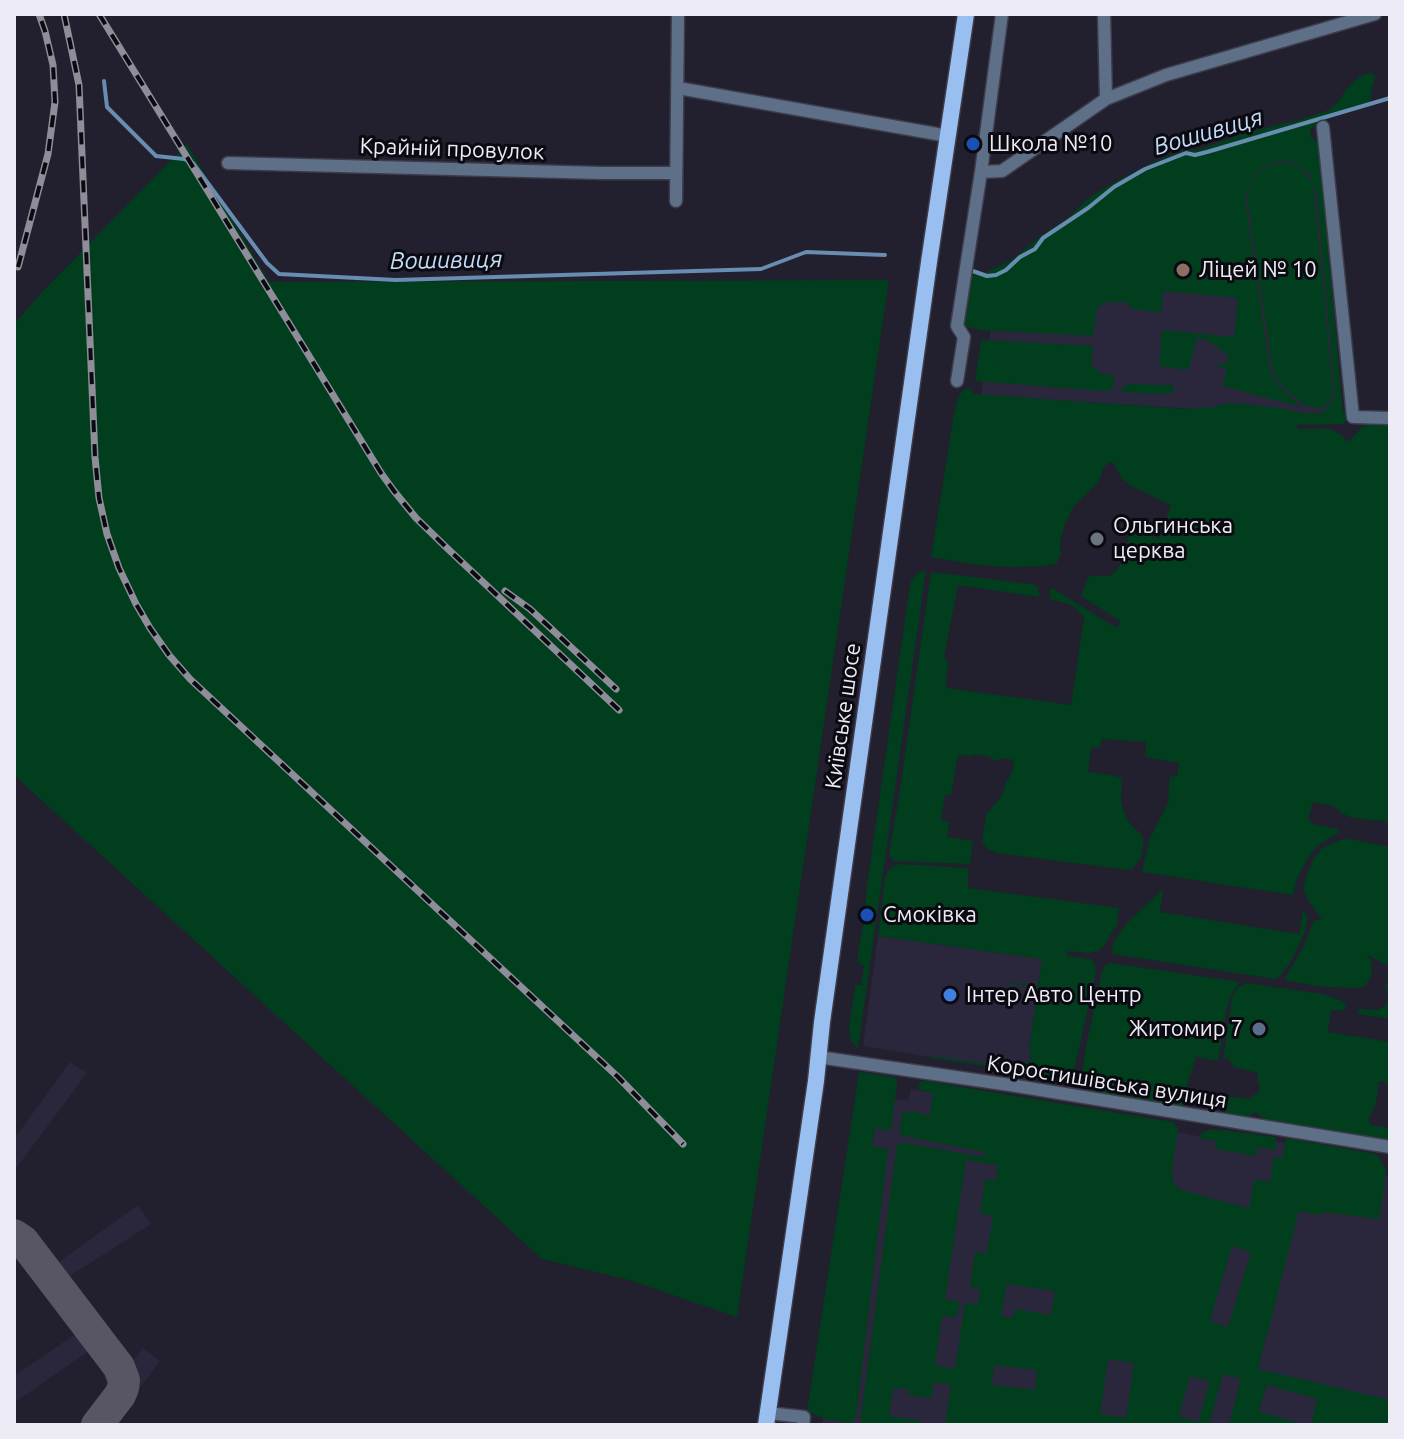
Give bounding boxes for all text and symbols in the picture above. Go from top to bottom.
water label: Вошивиця [1150,103,1266,161]
place label: Школа №10 [989,131,1112,157]
street label: Крайній провулок [359,133,545,165]
marker: Школа №10 [964,135,982,153]
water label: Вошивиця [390,245,502,275]
place label: Ліцей № 10 [1199,257,1317,283]
marker: Ліцей № 10 [1174,261,1192,279]
place label: Ольгинська церква [1113,513,1233,564]
marker: Ольгинська церква [1088,530,1106,548]
street label: Київське шосе [820,641,866,791]
place label: Смоківка [883,902,977,928]
marker: Смоківка [858,906,876,924]
place label: Інтер Авто Центр [966,982,1142,1008]
marker: Інтер Авто Центр [941,986,959,1004]
place label: Житомир 7 [1129,1016,1243,1042]
marker: Житомир 7 [1250,1020,1268,1038]
street label: Коростишівська вулиця [985,1050,1229,1114]

